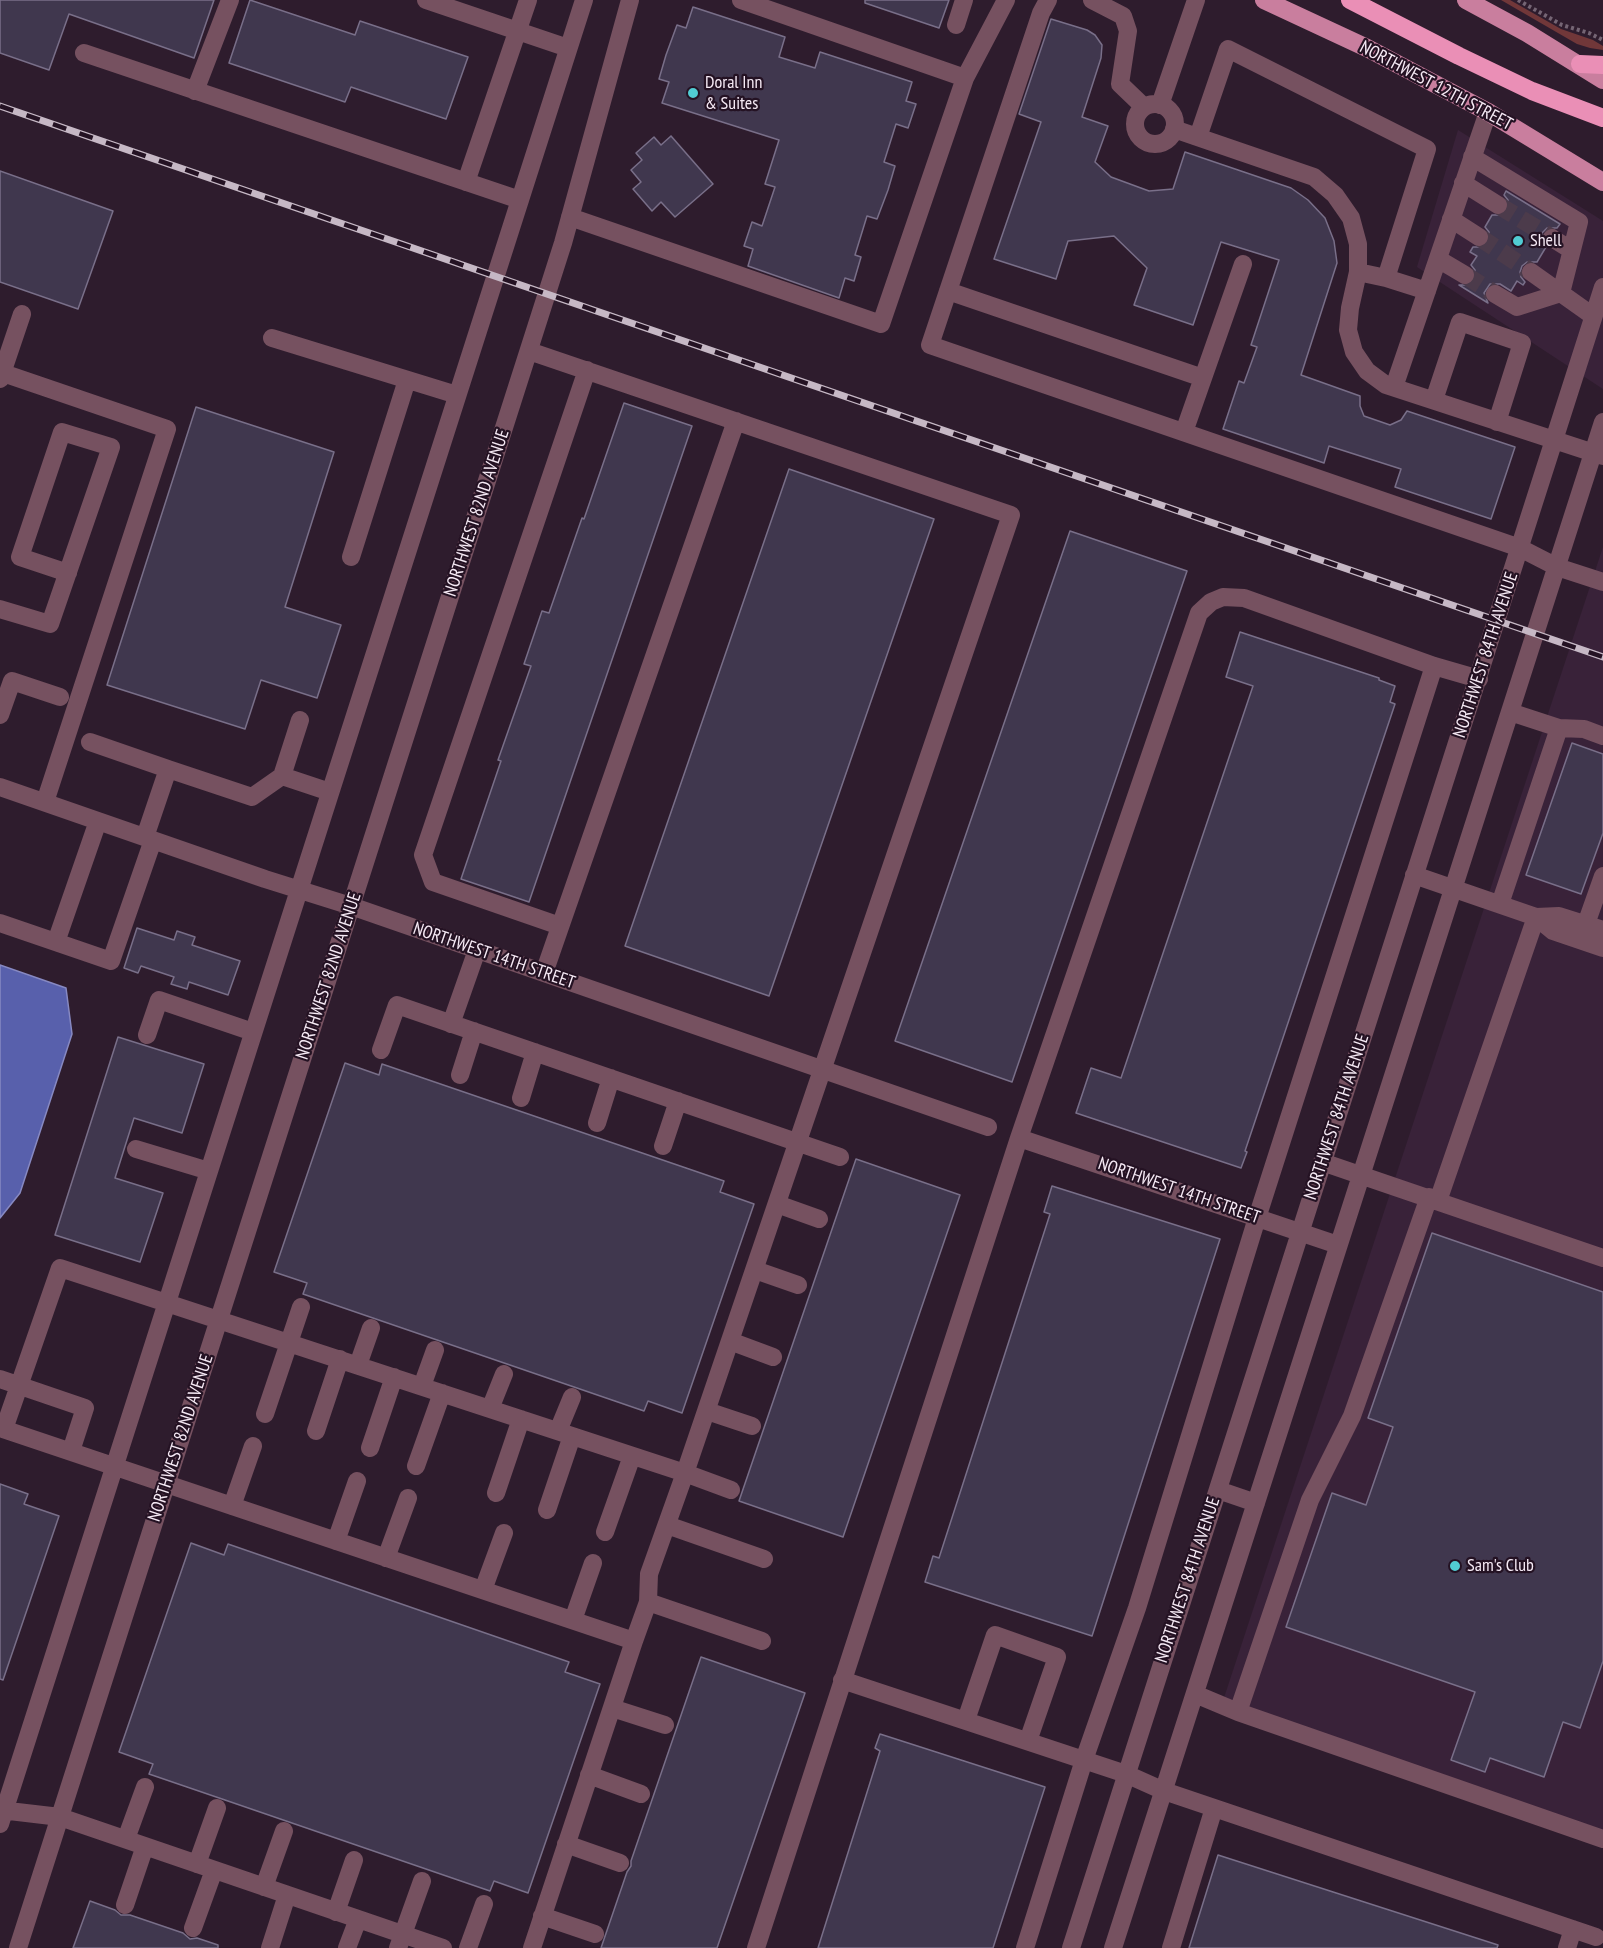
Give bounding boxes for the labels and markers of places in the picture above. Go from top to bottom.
place label: Doral Inn & Suites [705,72,762,115]
marker: Doral Inn & Suites [686,86,700,100]
place label: Shell [1530,230,1561,252]
marker: Shell [1511,234,1525,248]
place label: Sam's Club [1467,1555,1534,1577]
marker: Sam's Club [1448,1559,1462,1573]

